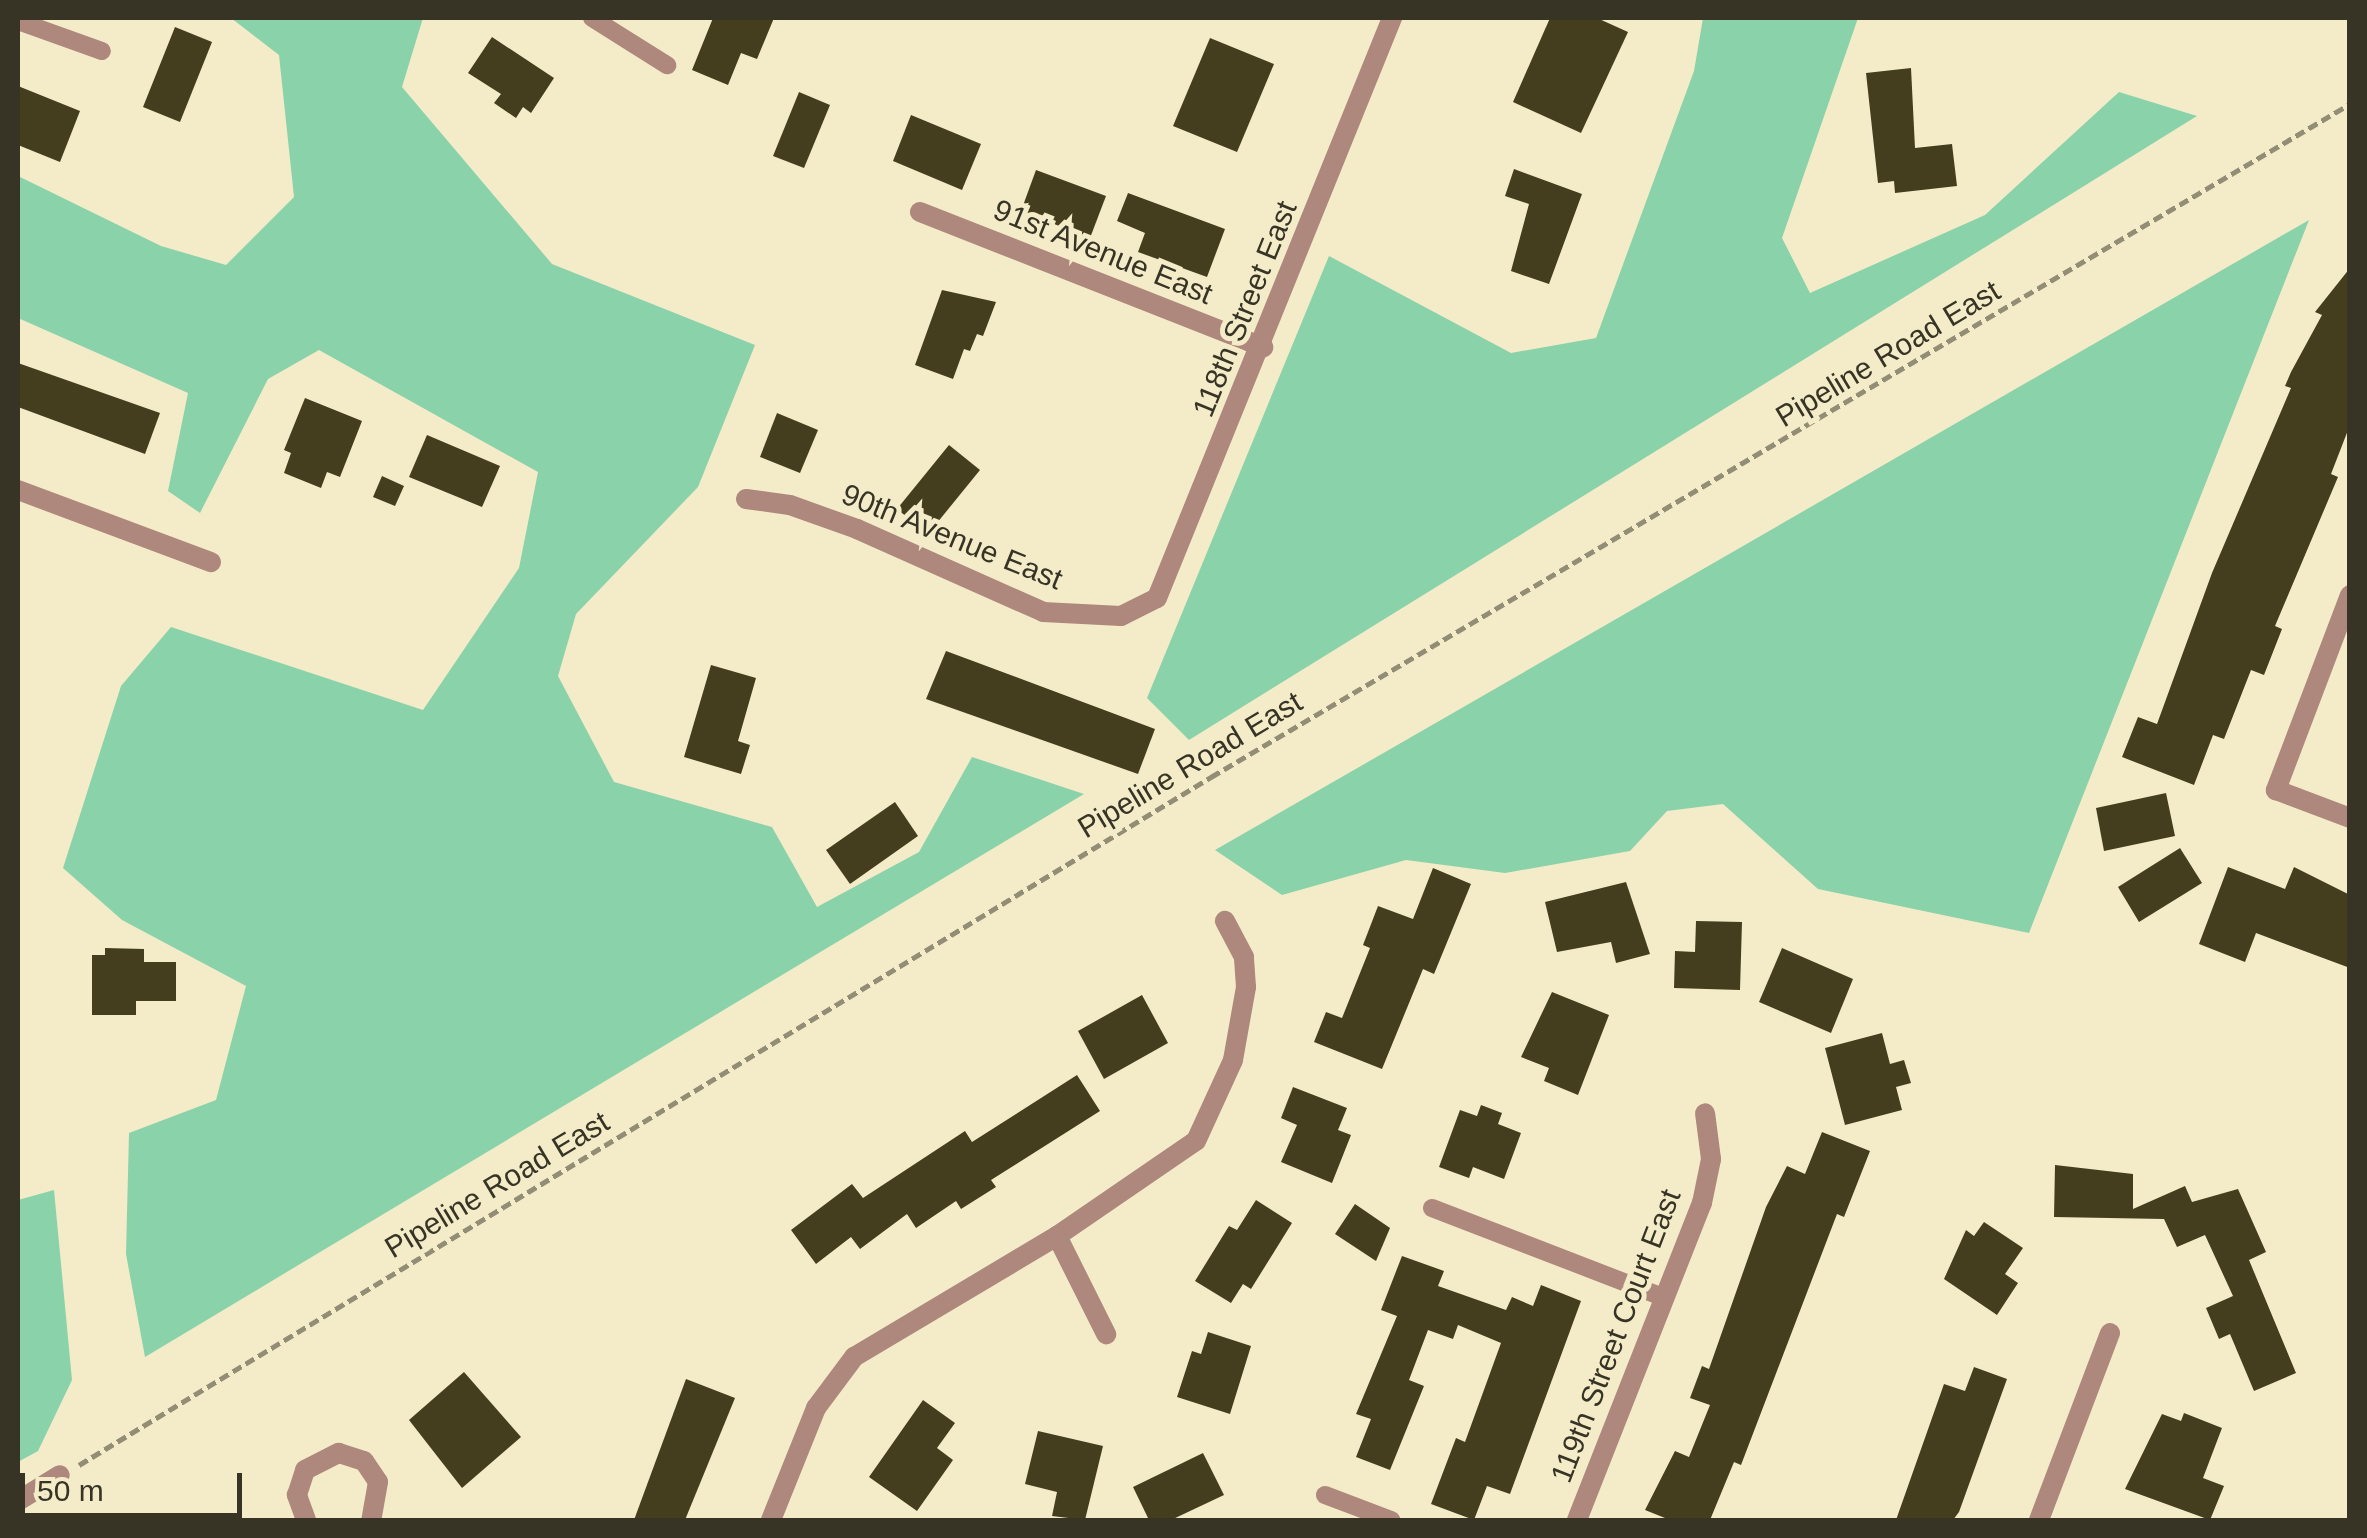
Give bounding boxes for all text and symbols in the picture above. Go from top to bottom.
street label: 91st Avenue East [987,191,1219,313]
street label: 118th Street East [1185,196,1305,422]
street label: Pipeline Road East [1769,273,2007,435]
street label: 90th Avenue East [836,476,1068,598]
street label: Pipeline Road East [1071,684,1309,846]
street label: Pipeline Road East [378,1104,616,1266]
street label: 119th Street Court East [1543,1184,1689,1488]
scale bar [25,1453,248,1515]
text: 50 m [37,1474,104,1507]

